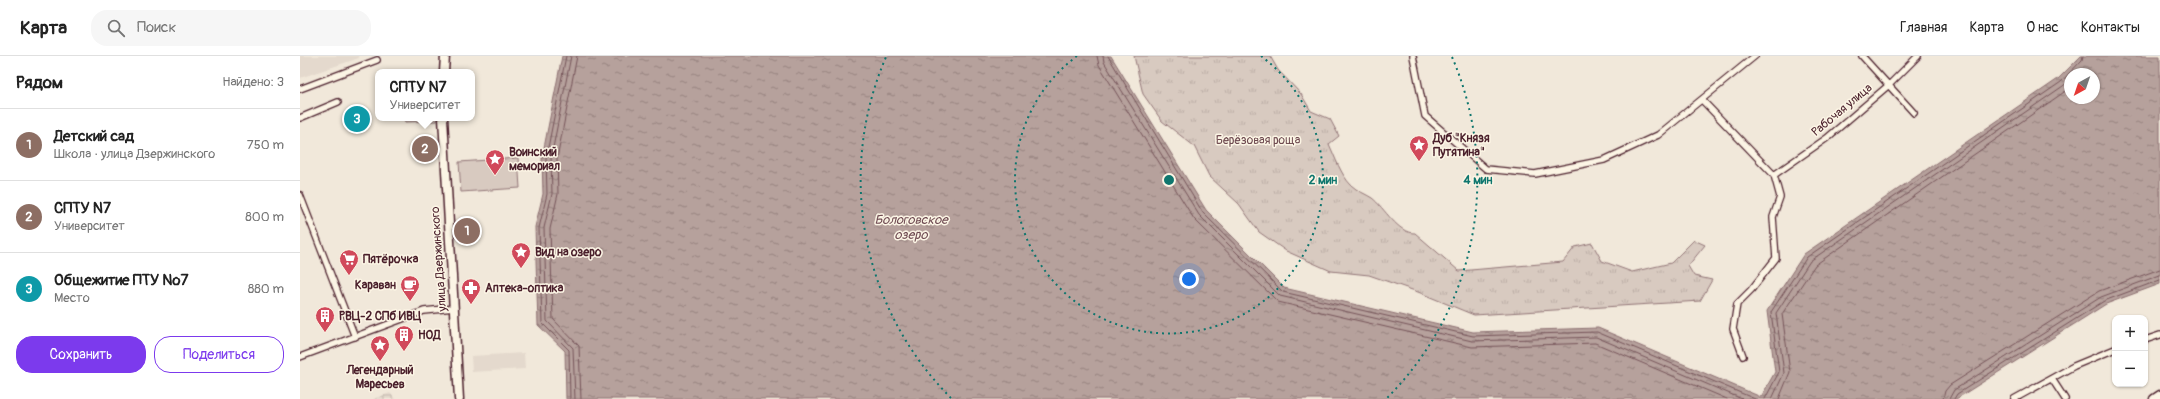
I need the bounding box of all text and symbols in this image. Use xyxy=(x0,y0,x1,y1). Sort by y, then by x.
search box xyxy=(91,10,371,46)
text: Карта xyxy=(20,16,67,40)
icon: search xyxy=(105,17,127,39)
text: Поиск xyxy=(137,18,176,37)
text: Главная xyxy=(1900,19,1947,36)
text: Карта xyxy=(1969,19,2004,36)
text: О нас xyxy=(2026,19,2059,36)
text: Контакты xyxy=(2081,19,2140,36)
north arrow xyxy=(2064,68,2100,104)
popup xyxy=(375,69,475,121)
text: Рядом xyxy=(16,72,63,93)
text: Найдено: 3 xyxy=(222,74,284,90)
text: СПТУ N7 xyxy=(390,78,447,97)
street label: Рабочая улица xyxy=(1809,80,1876,140)
text: Университет xyxy=(390,97,460,113)
pin: 3 xyxy=(344,104,370,134)
text: Детский сад xyxy=(54,127,134,146)
place label: Дуб "Князя Путятина" xyxy=(1432,131,1490,160)
park label: Берёзовая роща xyxy=(1216,133,1301,148)
pin: 2 xyxy=(412,134,438,164)
place icon: Дуб "Князя Путятина" xyxy=(1408,134,1430,162)
text: 1 xyxy=(26,137,32,153)
text: 750 m xyxy=(247,137,284,153)
place label: Воинский мемориал xyxy=(509,145,560,174)
text: Школа · улица Дзержинского xyxy=(54,146,215,162)
place icon: Воинский мемориал xyxy=(484,148,506,176)
centre of rings xyxy=(1162,173,1176,187)
text: 2 мин xyxy=(1309,173,1337,188)
text: 4 мин xyxy=(1463,173,1492,188)
text: СПТУ N7 xyxy=(54,199,111,218)
street label: улица Дзержинского xyxy=(428,205,450,313)
text: 2 xyxy=(25,209,33,225)
text: 800 m xyxy=(245,209,284,225)
water label: Бологовское озеро xyxy=(874,212,949,243)
pin: 1 xyxy=(454,216,480,246)
text: Университет xyxy=(54,218,125,234)
place icon: Вид на озеро xyxy=(510,241,532,269)
place label: Вид на озеро xyxy=(535,245,602,260)
supermarket icon: Пятёрочка xyxy=(338,248,360,276)
place label: Пятёрочка xyxy=(363,252,419,267)
your location xyxy=(1179,269,1199,289)
text: Общежитие ПТУ №7 xyxy=(54,271,188,290)
cafe icon: Караван xyxy=(399,274,421,302)
pharmacy icon: Аптека-оптика xyxy=(460,277,482,305)
place label: Караван xyxy=(355,278,396,293)
text: 3 xyxy=(25,281,33,297)
text: 880 m xyxy=(248,281,284,297)
place label: Аптека-оптика xyxy=(485,281,564,296)
text: Место xyxy=(54,290,90,306)
building icon: РВЦ-2 СПб ИВЦ xyxy=(314,305,336,333)
place label: РВЦ-2 СПб ИВЦ xyxy=(339,309,422,324)
map controls xyxy=(2112,315,2148,387)
button: + xyxy=(2112,315,2148,351)
building icon: НОД xyxy=(393,324,415,352)
place label: НОД xyxy=(418,328,441,343)
place icon: Легендарный Маресьев xyxy=(369,334,391,362)
button: Сохранить xyxy=(16,336,146,373)
button: Поделиться xyxy=(154,336,284,373)
button: − xyxy=(2112,351,2148,387)
place label: Легендарный Маресьев xyxy=(345,363,414,392)

